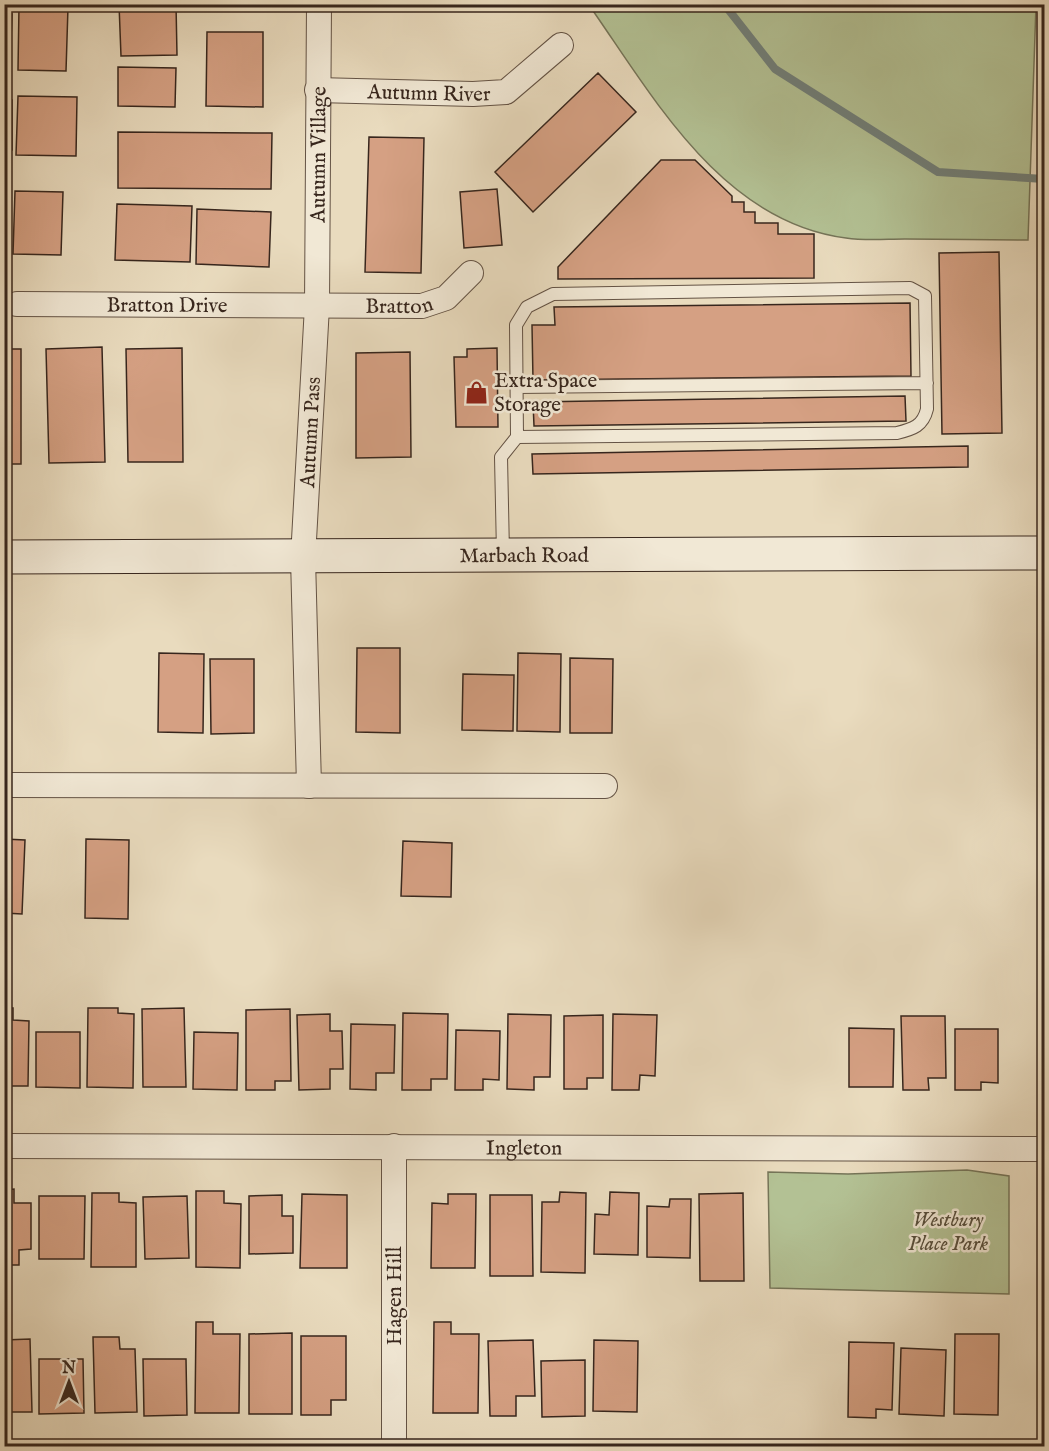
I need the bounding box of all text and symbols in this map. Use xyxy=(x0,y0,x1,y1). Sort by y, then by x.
street label: Autumn River xyxy=(366,79,492,109)
street label: Autumn Village xyxy=(306,86,333,224)
street label: Bratton xyxy=(365,291,437,321)
street label: Bratton Drive xyxy=(106,292,228,320)
place label: Extra Space Storage xyxy=(494,368,598,419)
street label: Autumn Pass xyxy=(295,376,328,490)
shop icon: Extra Space Storage xyxy=(463,379,489,405)
street label: Marbach Road xyxy=(459,543,589,570)
street label: Ingleton xyxy=(486,1135,562,1163)
park label: Westbury Place Park xyxy=(908,1207,989,1258)
street label: Hagen Hill xyxy=(382,1246,409,1346)
north arrow xyxy=(39,1352,99,1412)
text: N xyxy=(61,1359,76,1379)

